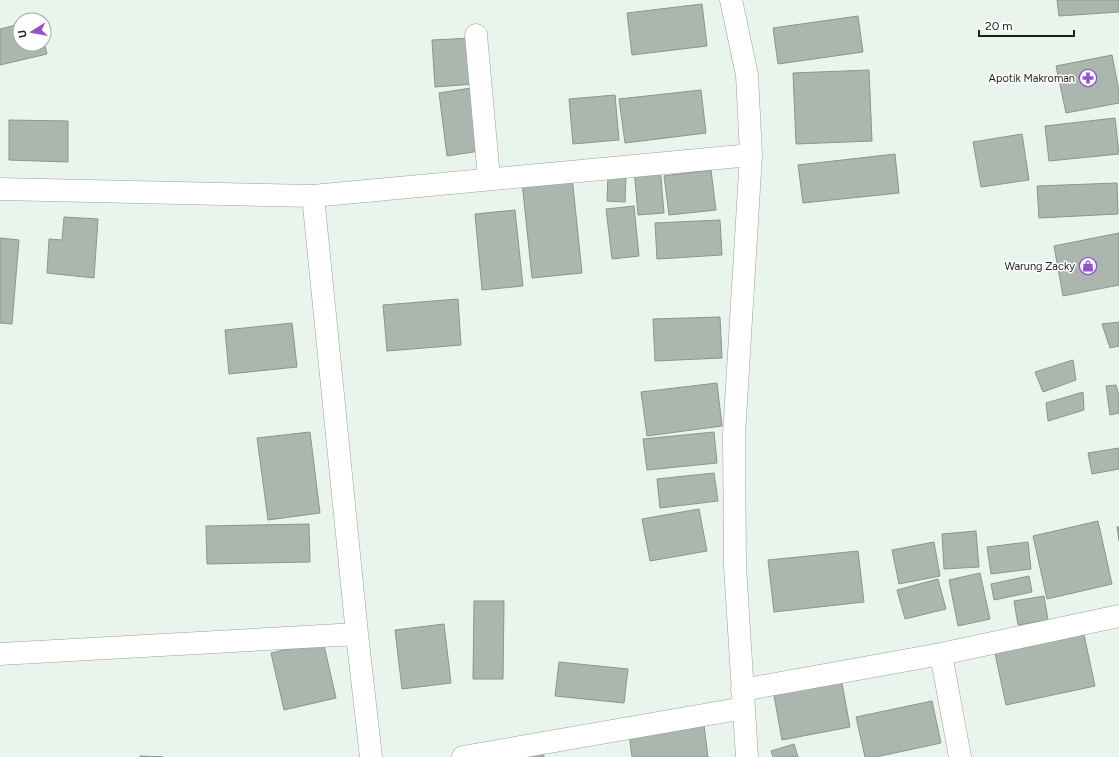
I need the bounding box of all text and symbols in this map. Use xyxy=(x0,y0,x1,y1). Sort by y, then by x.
north arrow xyxy=(12,12,52,52)
scale bar xyxy=(979,12,1074,38)
text: 20 m xyxy=(985,19,1013,33)
text: U xyxy=(16,29,30,39)
pharmacy icon: Apotik Makroman xyxy=(1078,68,1098,88)
place label: Apotik Makroman xyxy=(988,72,1075,85)
shop icon: Warung Zacky xyxy=(1078,256,1098,276)
place label: Warung Zacky xyxy=(1004,260,1075,273)

